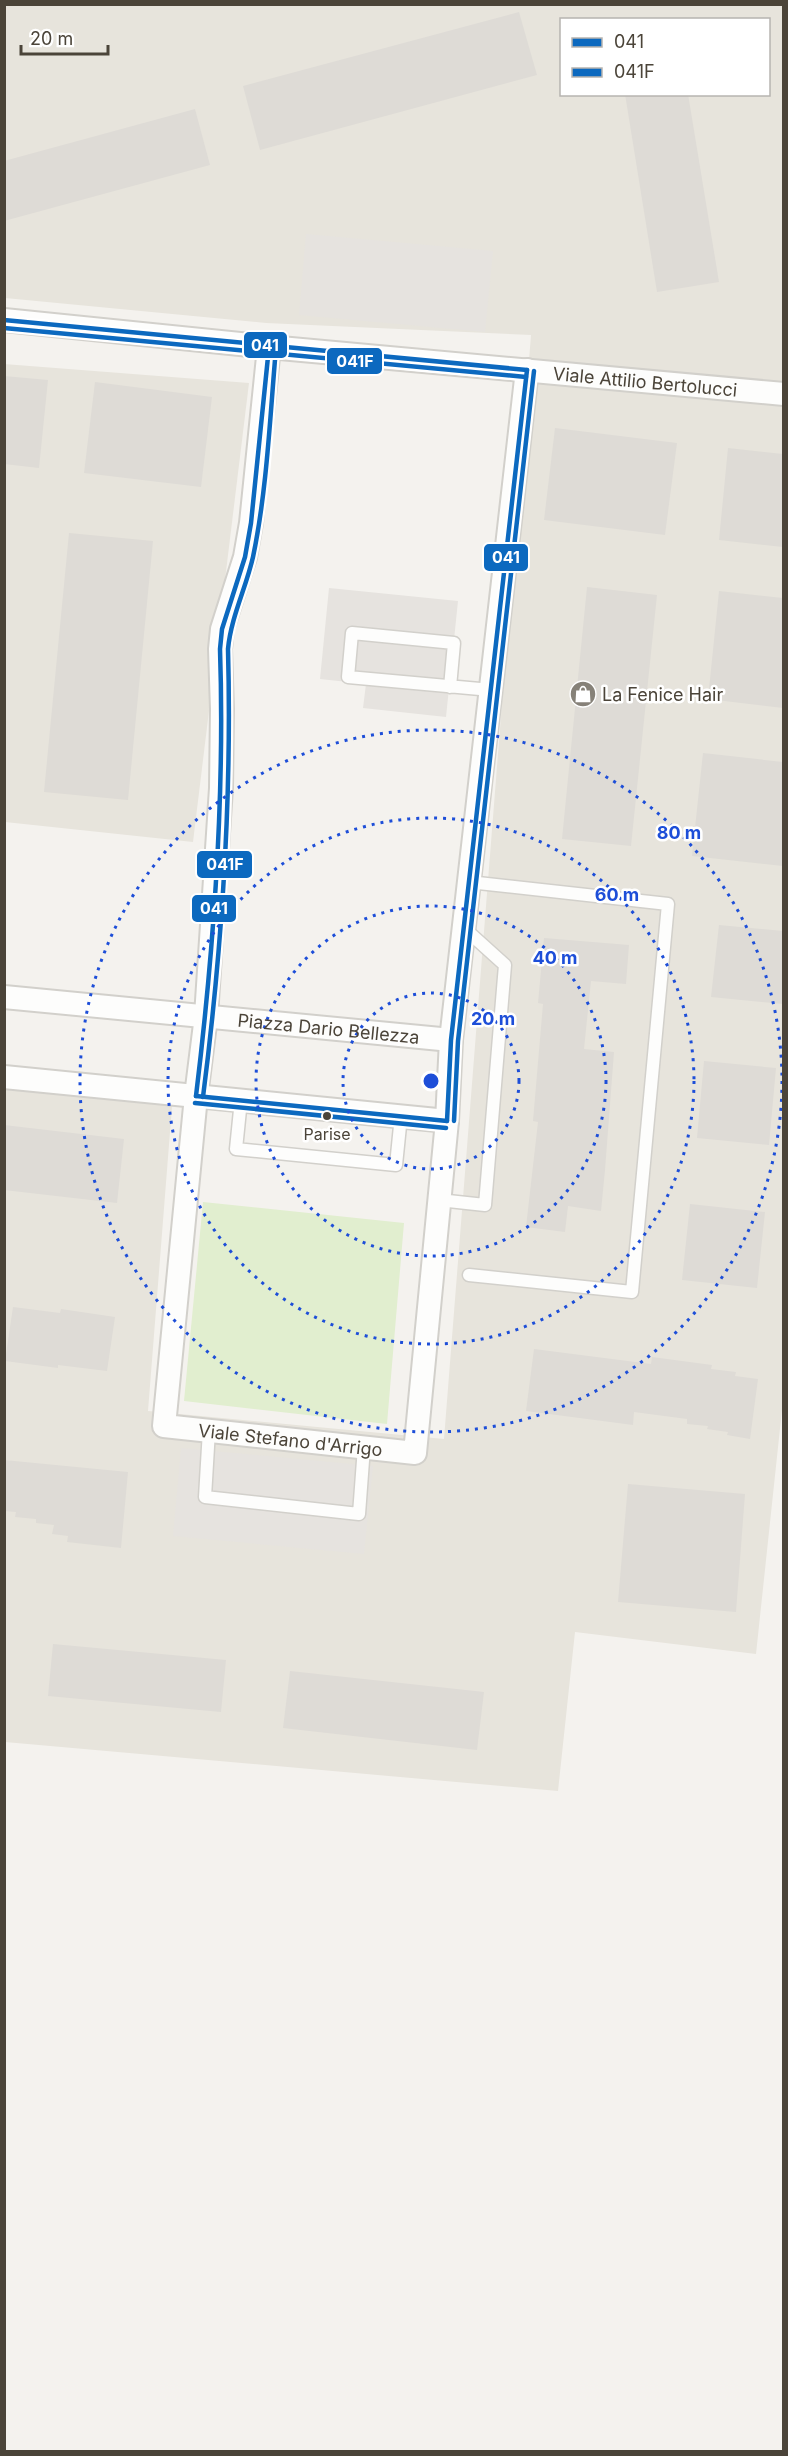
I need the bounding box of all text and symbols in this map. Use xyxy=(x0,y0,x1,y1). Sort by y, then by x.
scale bar xyxy=(21,18,108,56)
legend xyxy=(560,18,770,96)
text: 20 m xyxy=(30,28,73,49)
text: 041 xyxy=(614,31,644,52)
text: 041F xyxy=(614,61,655,82)
line badge: 041 xyxy=(243,331,288,359)
text: 041 xyxy=(251,335,279,355)
line badge: 041F xyxy=(326,347,383,375)
text: 041F xyxy=(336,351,374,371)
street label: Viale Attilio Bertolucci xyxy=(552,362,738,400)
line badge: 041 xyxy=(483,543,529,572)
text: 041 xyxy=(492,547,520,567)
shop icon: La Fenice Hair xyxy=(568,679,598,709)
place label: La Fenice Hair xyxy=(602,684,723,705)
text: 80 m xyxy=(657,822,701,843)
line badge: 041F xyxy=(196,850,253,879)
text: 041F xyxy=(206,854,244,874)
text: 60 m xyxy=(595,884,639,905)
line badge: 041 xyxy=(191,894,237,923)
text: 041 xyxy=(200,898,228,918)
text: 40 m xyxy=(533,947,578,968)
text: 20 m xyxy=(471,1008,515,1029)
street label: Piazza Dario Bellezza xyxy=(237,1009,420,1047)
centre of rings xyxy=(421,1071,441,1091)
marker: Parise xyxy=(321,1110,333,1122)
place label: Parise xyxy=(303,1124,351,1144)
street label: Viale Stefano d'Arrigo xyxy=(197,1419,384,1460)

